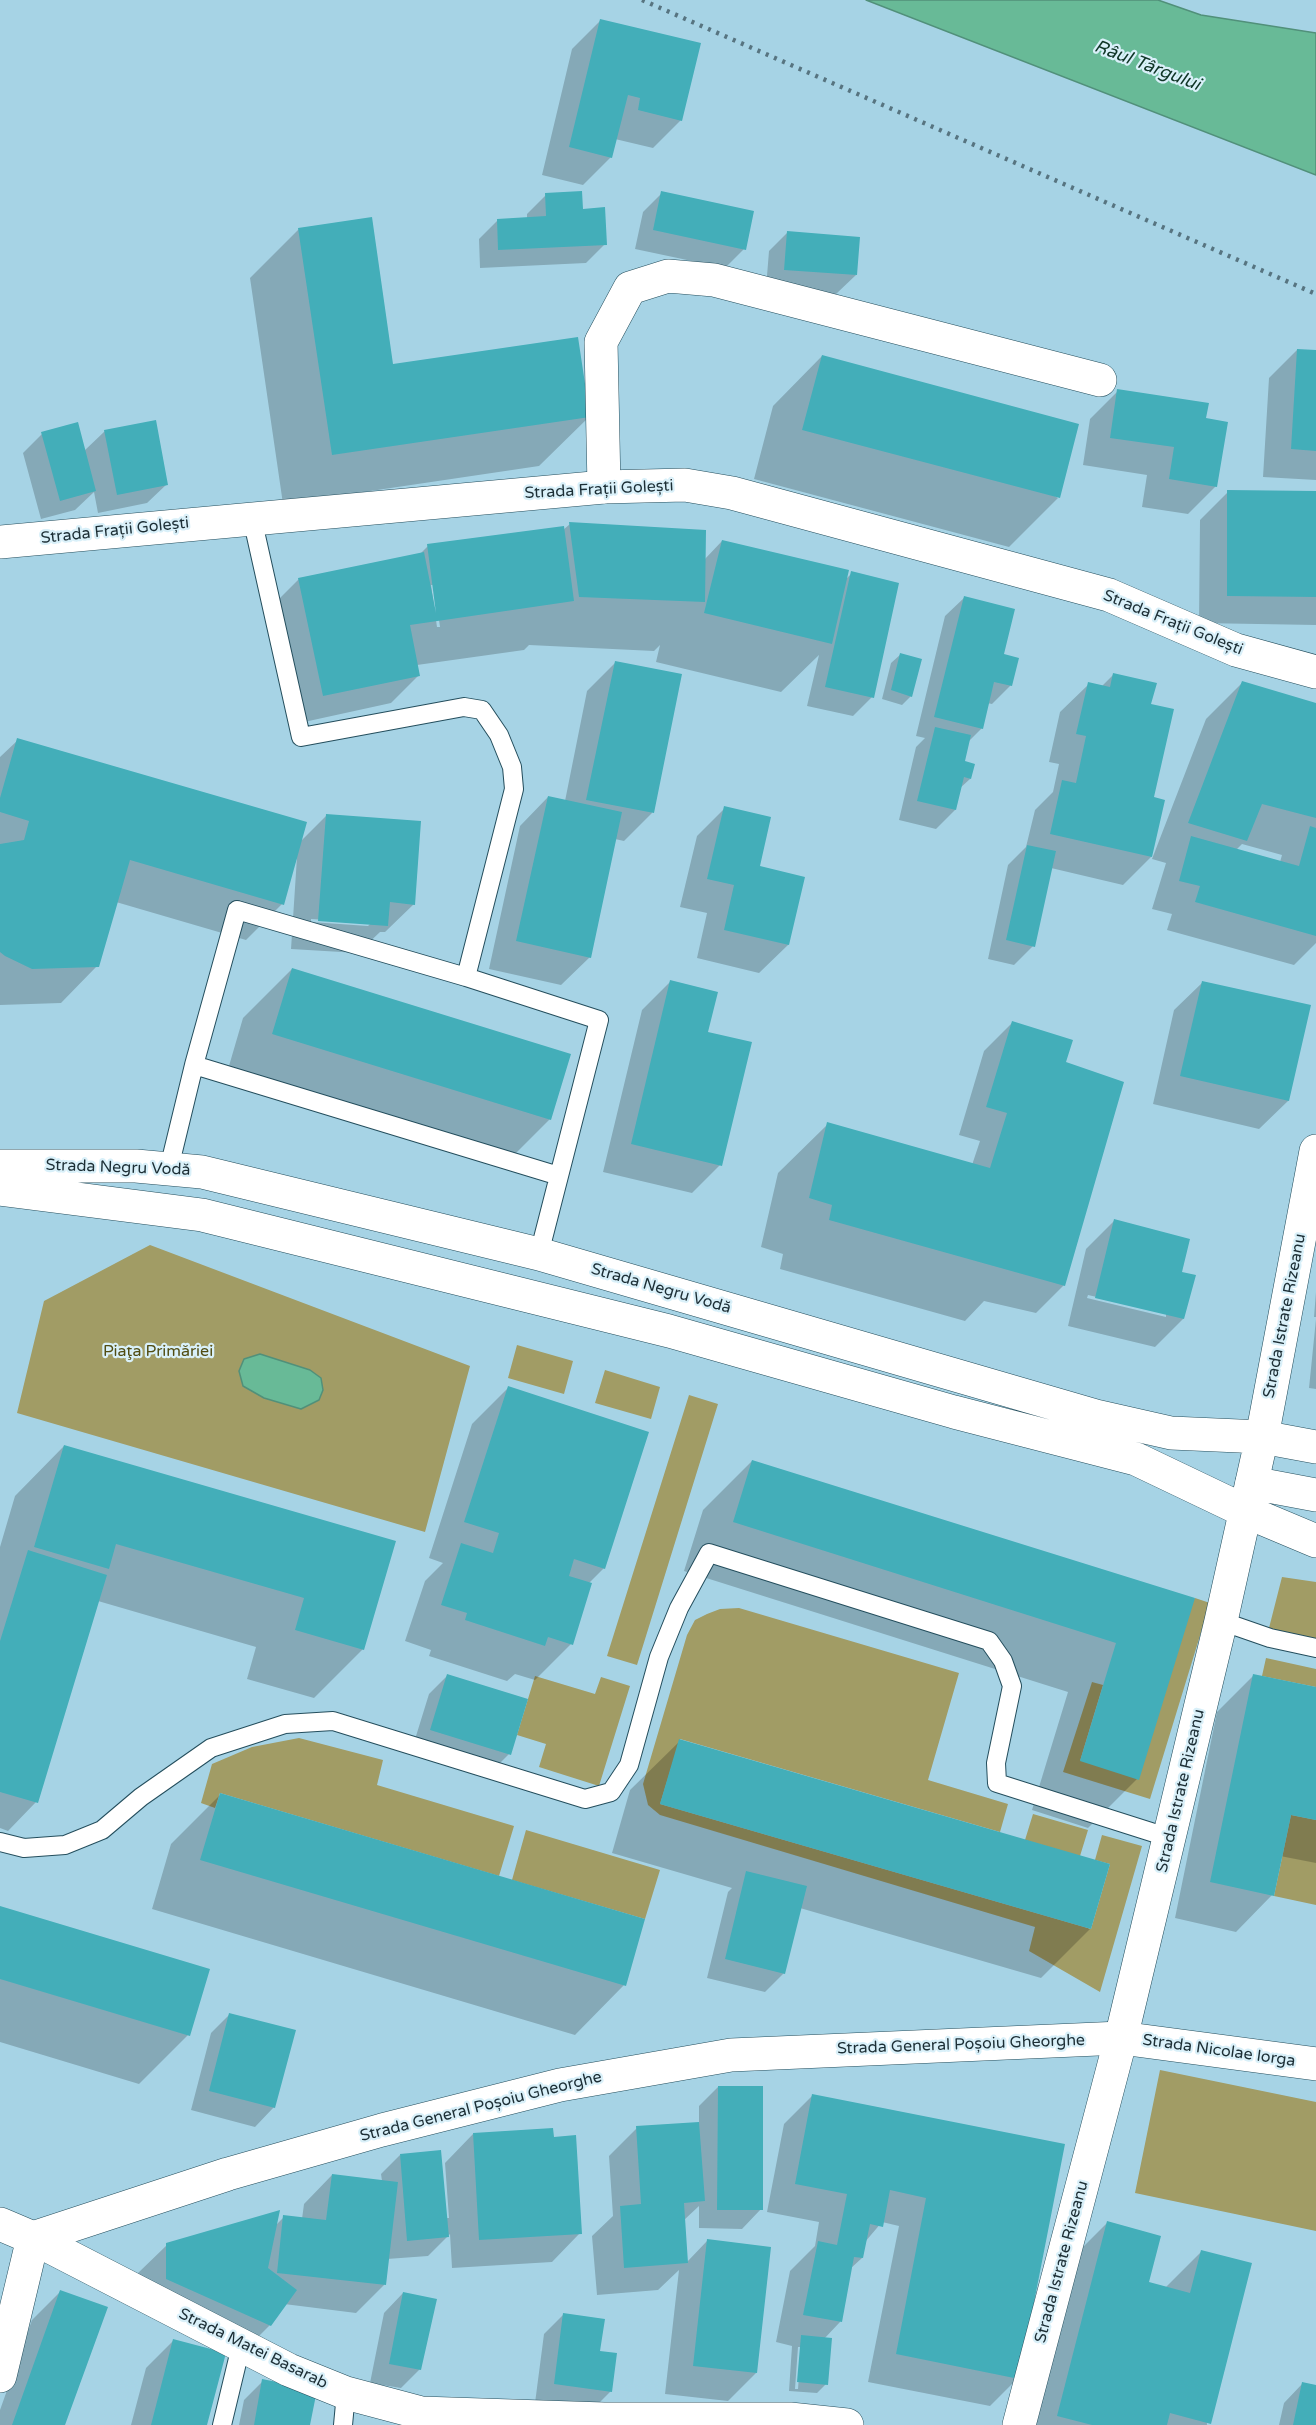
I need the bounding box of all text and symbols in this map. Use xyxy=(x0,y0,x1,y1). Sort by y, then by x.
water label: Râul Târgului xyxy=(1091,36,1203,96)
street label: Strada Frații Golești xyxy=(524,477,674,503)
street label: Strada Frații Golești xyxy=(40,514,190,548)
street label: Strada Frații Golești xyxy=(1100,586,1246,660)
street label: Strada Negru Vodă xyxy=(45,1156,191,1180)
street label: Strada Istrate Rizeanu xyxy=(1260,1232,1310,1400)
street label: Strada Negru Vodă xyxy=(589,1260,733,1318)
park label: Piaţa Primăriei xyxy=(103,1342,213,1362)
street label: Strada Istrate Rizeanu xyxy=(1153,1707,1209,1875)
street label: Strada General Poșoiu Gheorghe xyxy=(837,2031,1085,2059)
street label: Strada Nicolae Iorga xyxy=(1141,2031,1297,2071)
street label: Strada General Poșoiu Gheorghe xyxy=(358,2068,604,2146)
street label: Strada Istrate Rizeanu xyxy=(1031,2179,1093,2345)
street label: Strada Matei Basarab xyxy=(175,2305,331,2393)

